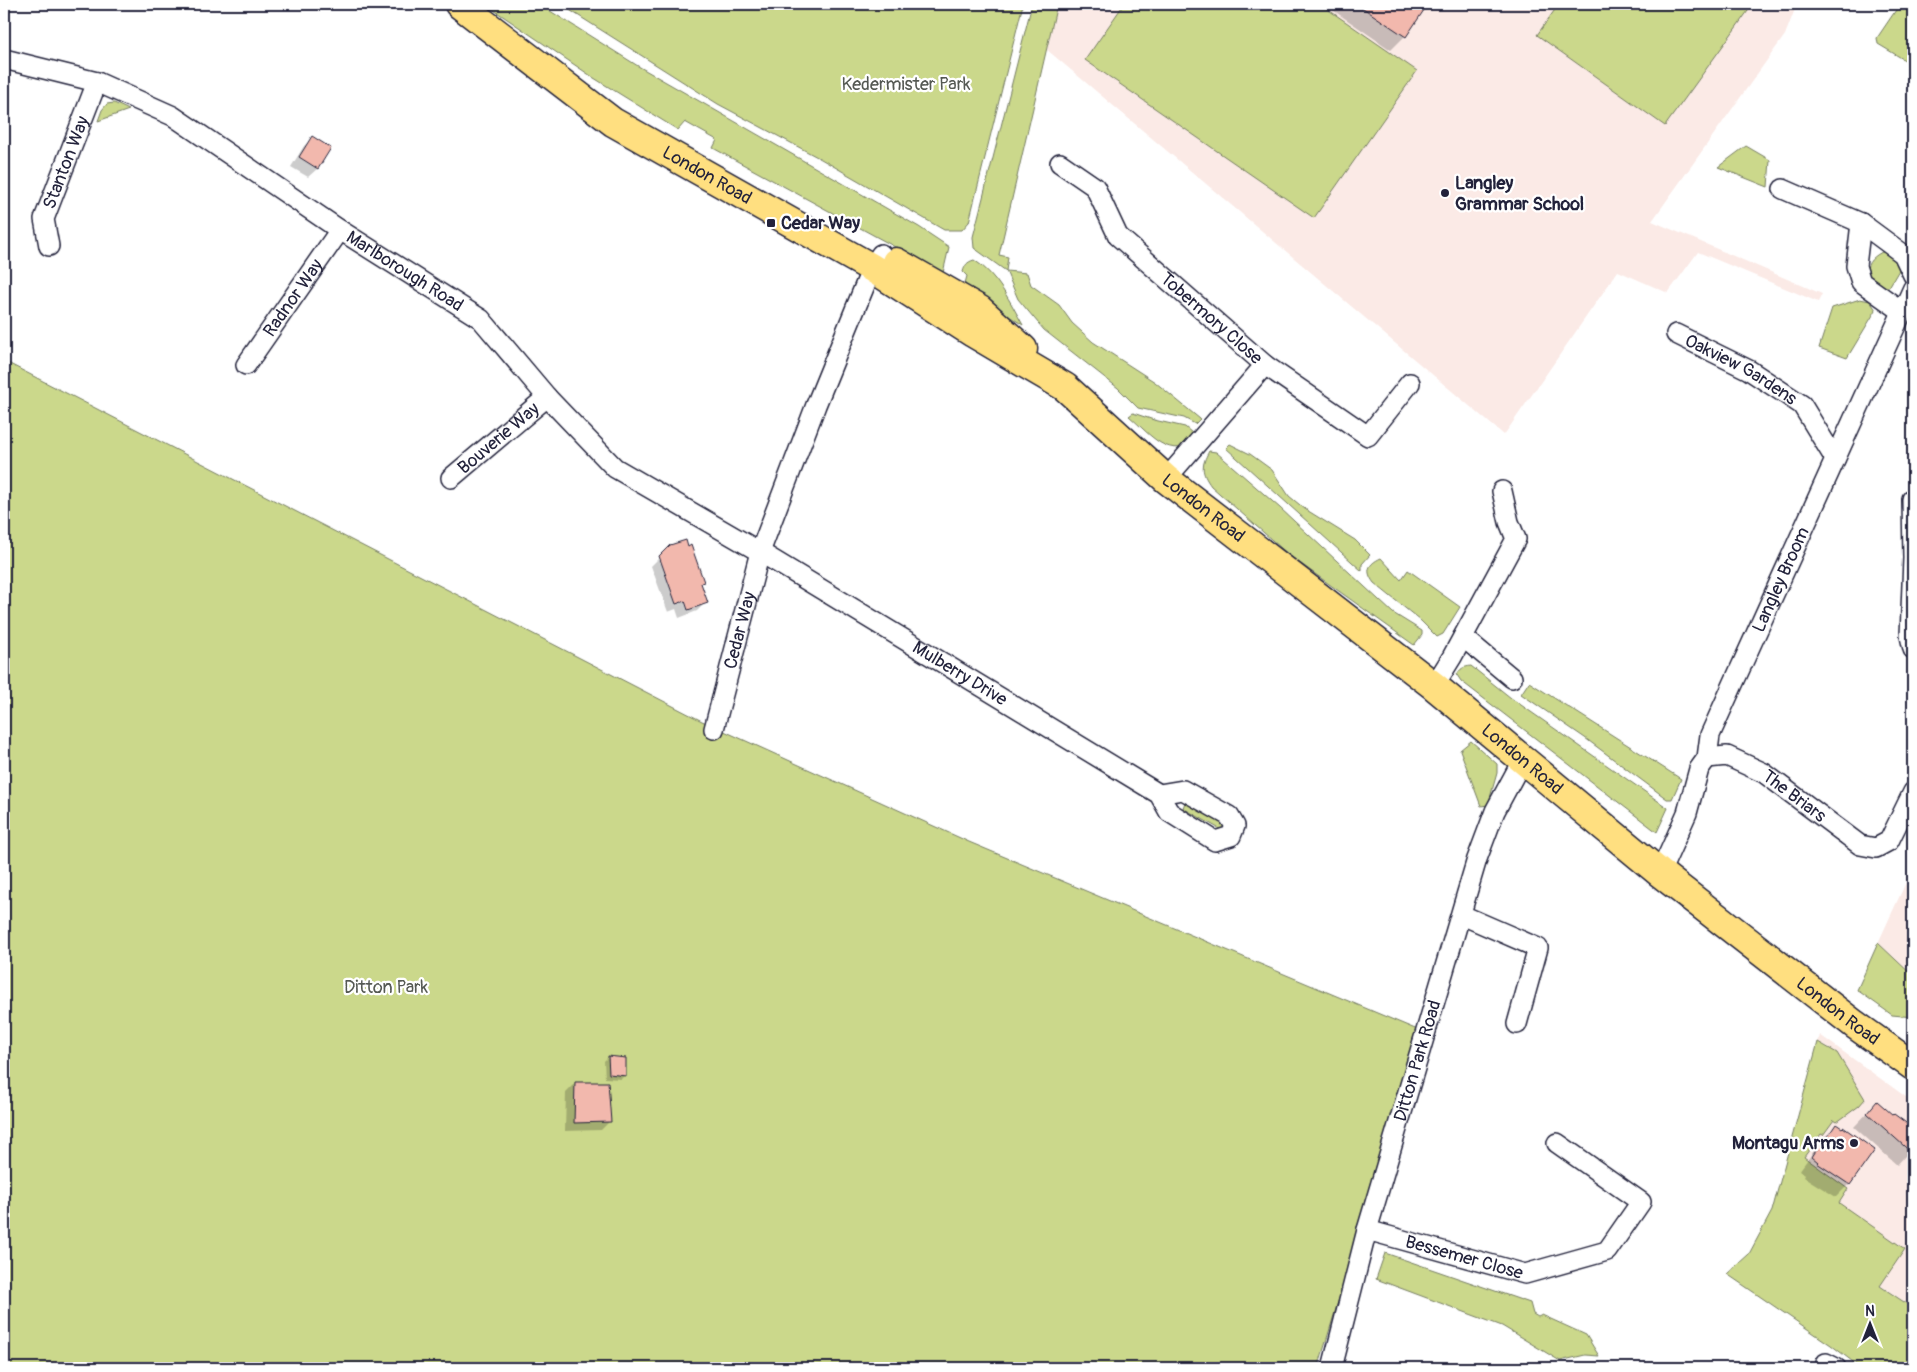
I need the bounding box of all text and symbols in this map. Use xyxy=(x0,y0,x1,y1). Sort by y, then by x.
park label: Kedermister Park xyxy=(841,73,971,96)
street label: Stanton Way xyxy=(37,112,94,212)
street label: London Road xyxy=(658,141,756,209)
place label: Langley Grammar School xyxy=(1455,172,1584,216)
marker: Langley Grammar School xyxy=(1439,187,1451,199)
place label: Cedar Way xyxy=(781,212,860,235)
marker: Cedar Way xyxy=(765,217,777,229)
street label: Marlborough Road xyxy=(342,225,468,317)
street label: Radnor Way xyxy=(258,254,328,341)
street label: Tobermory Close xyxy=(1156,267,1268,369)
street label: Oakview Gardens xyxy=(1681,329,1801,410)
street label: Bouverie Way xyxy=(453,397,544,479)
street label: London Road xyxy=(1157,468,1250,547)
street label: Langley Broom xyxy=(1747,523,1814,636)
street label: Cedar Way xyxy=(719,589,761,671)
street label: Mulberry Drive xyxy=(908,636,1012,711)
street label: London Road xyxy=(1477,719,1568,800)
street label: The Briars xyxy=(1758,765,1831,827)
street label: London Road xyxy=(1792,972,1884,1050)
park label: Ditton Park xyxy=(344,976,429,999)
street label: Ditton Park Road xyxy=(1388,997,1446,1124)
place label: Montagu Arms xyxy=(1732,1132,1845,1155)
marker: Montagu Arms xyxy=(1848,1137,1860,1149)
street label: Bessemer Close xyxy=(1403,1230,1526,1284)
north arrow xyxy=(1844,1300,1894,1350)
text: N xyxy=(1865,1303,1875,1320)

